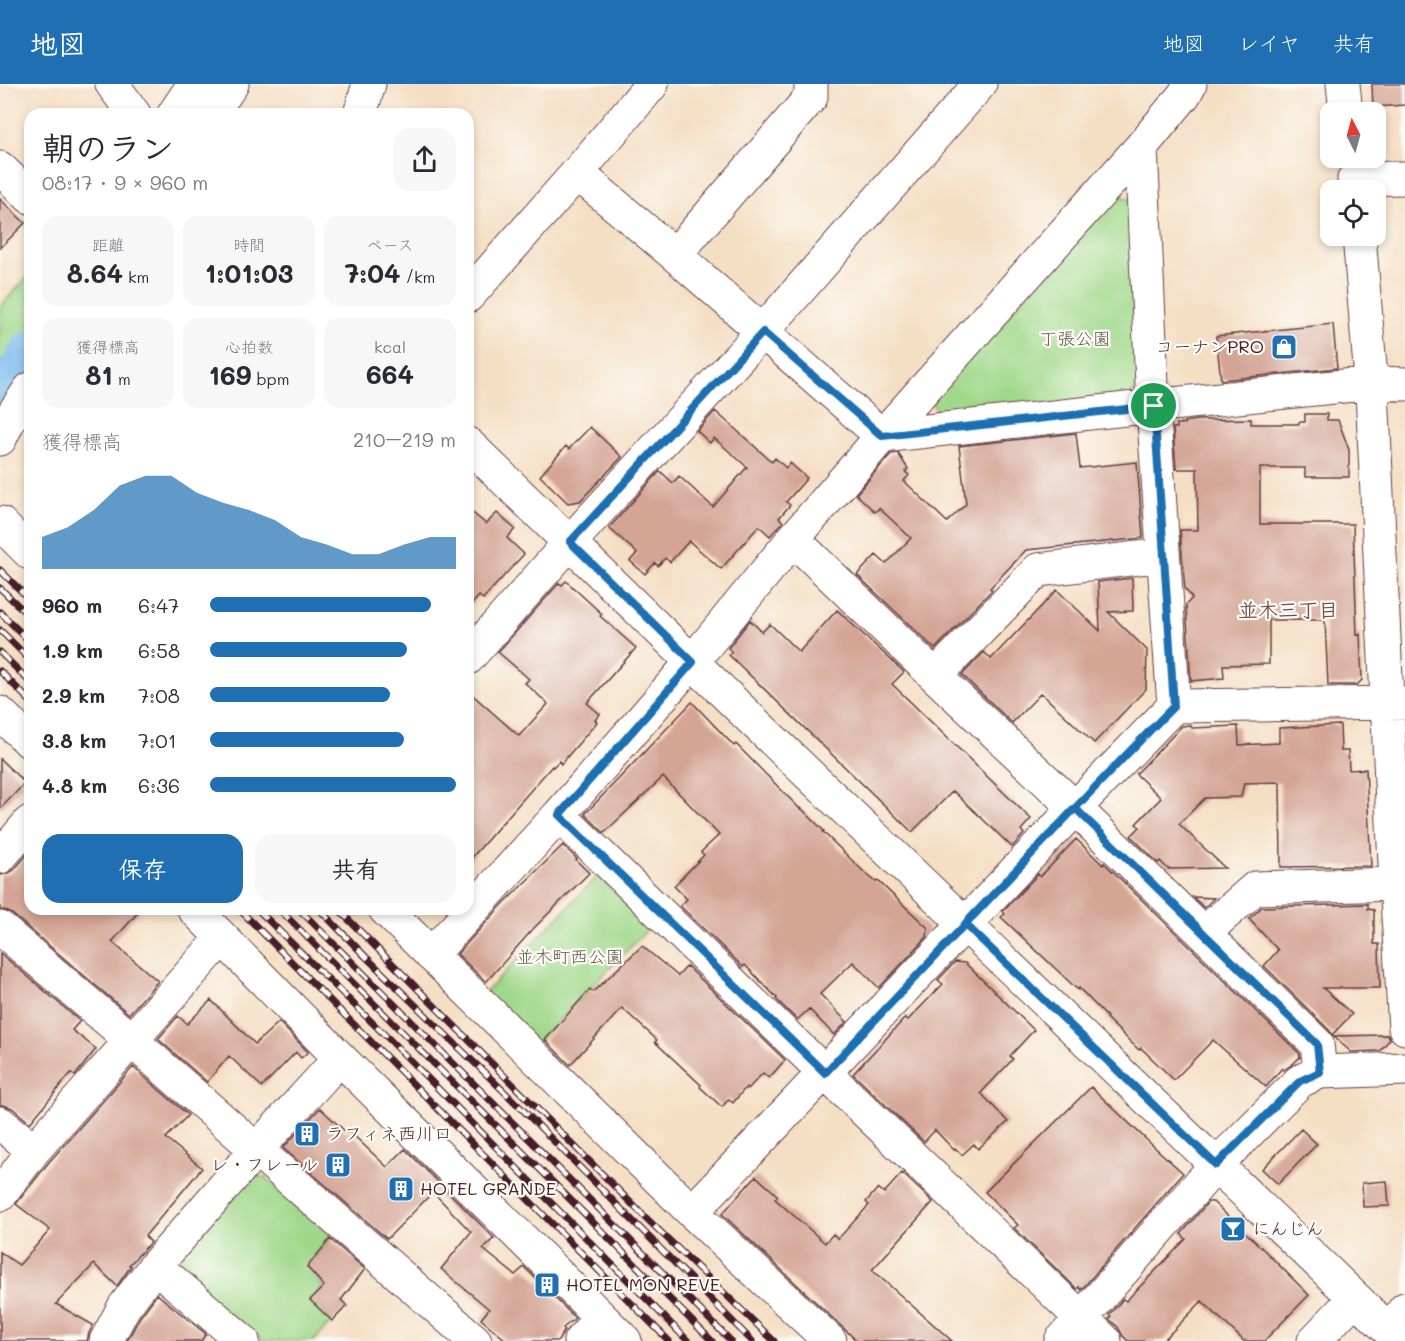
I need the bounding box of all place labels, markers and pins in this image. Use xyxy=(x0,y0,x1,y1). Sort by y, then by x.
shop icon: コーナンPRO xyxy=(1269,332,1299,362)
place label: コーナンPRO xyxy=(1155,334,1264,358)
pin xyxy=(1128,380,1179,431)
building icon: ラフィネ西川口 xyxy=(292,1119,322,1149)
place label: ラフィネ西川口 xyxy=(326,1121,452,1145)
building icon: レ・フレール xyxy=(323,1150,353,1180)
place label: レ・フレール xyxy=(210,1152,318,1176)
building icon: HOTEL GRANDE xyxy=(386,1174,416,1204)
place label: HOTEL GRANDE xyxy=(420,1176,556,1200)
bar icon: にんじん xyxy=(1218,1214,1248,1244)
place label: にんじん xyxy=(1252,1216,1324,1240)
building icon: HOTEL MON REVE xyxy=(532,1270,562,1300)
place label: HOTEL MON REVE xyxy=(566,1272,720,1296)

